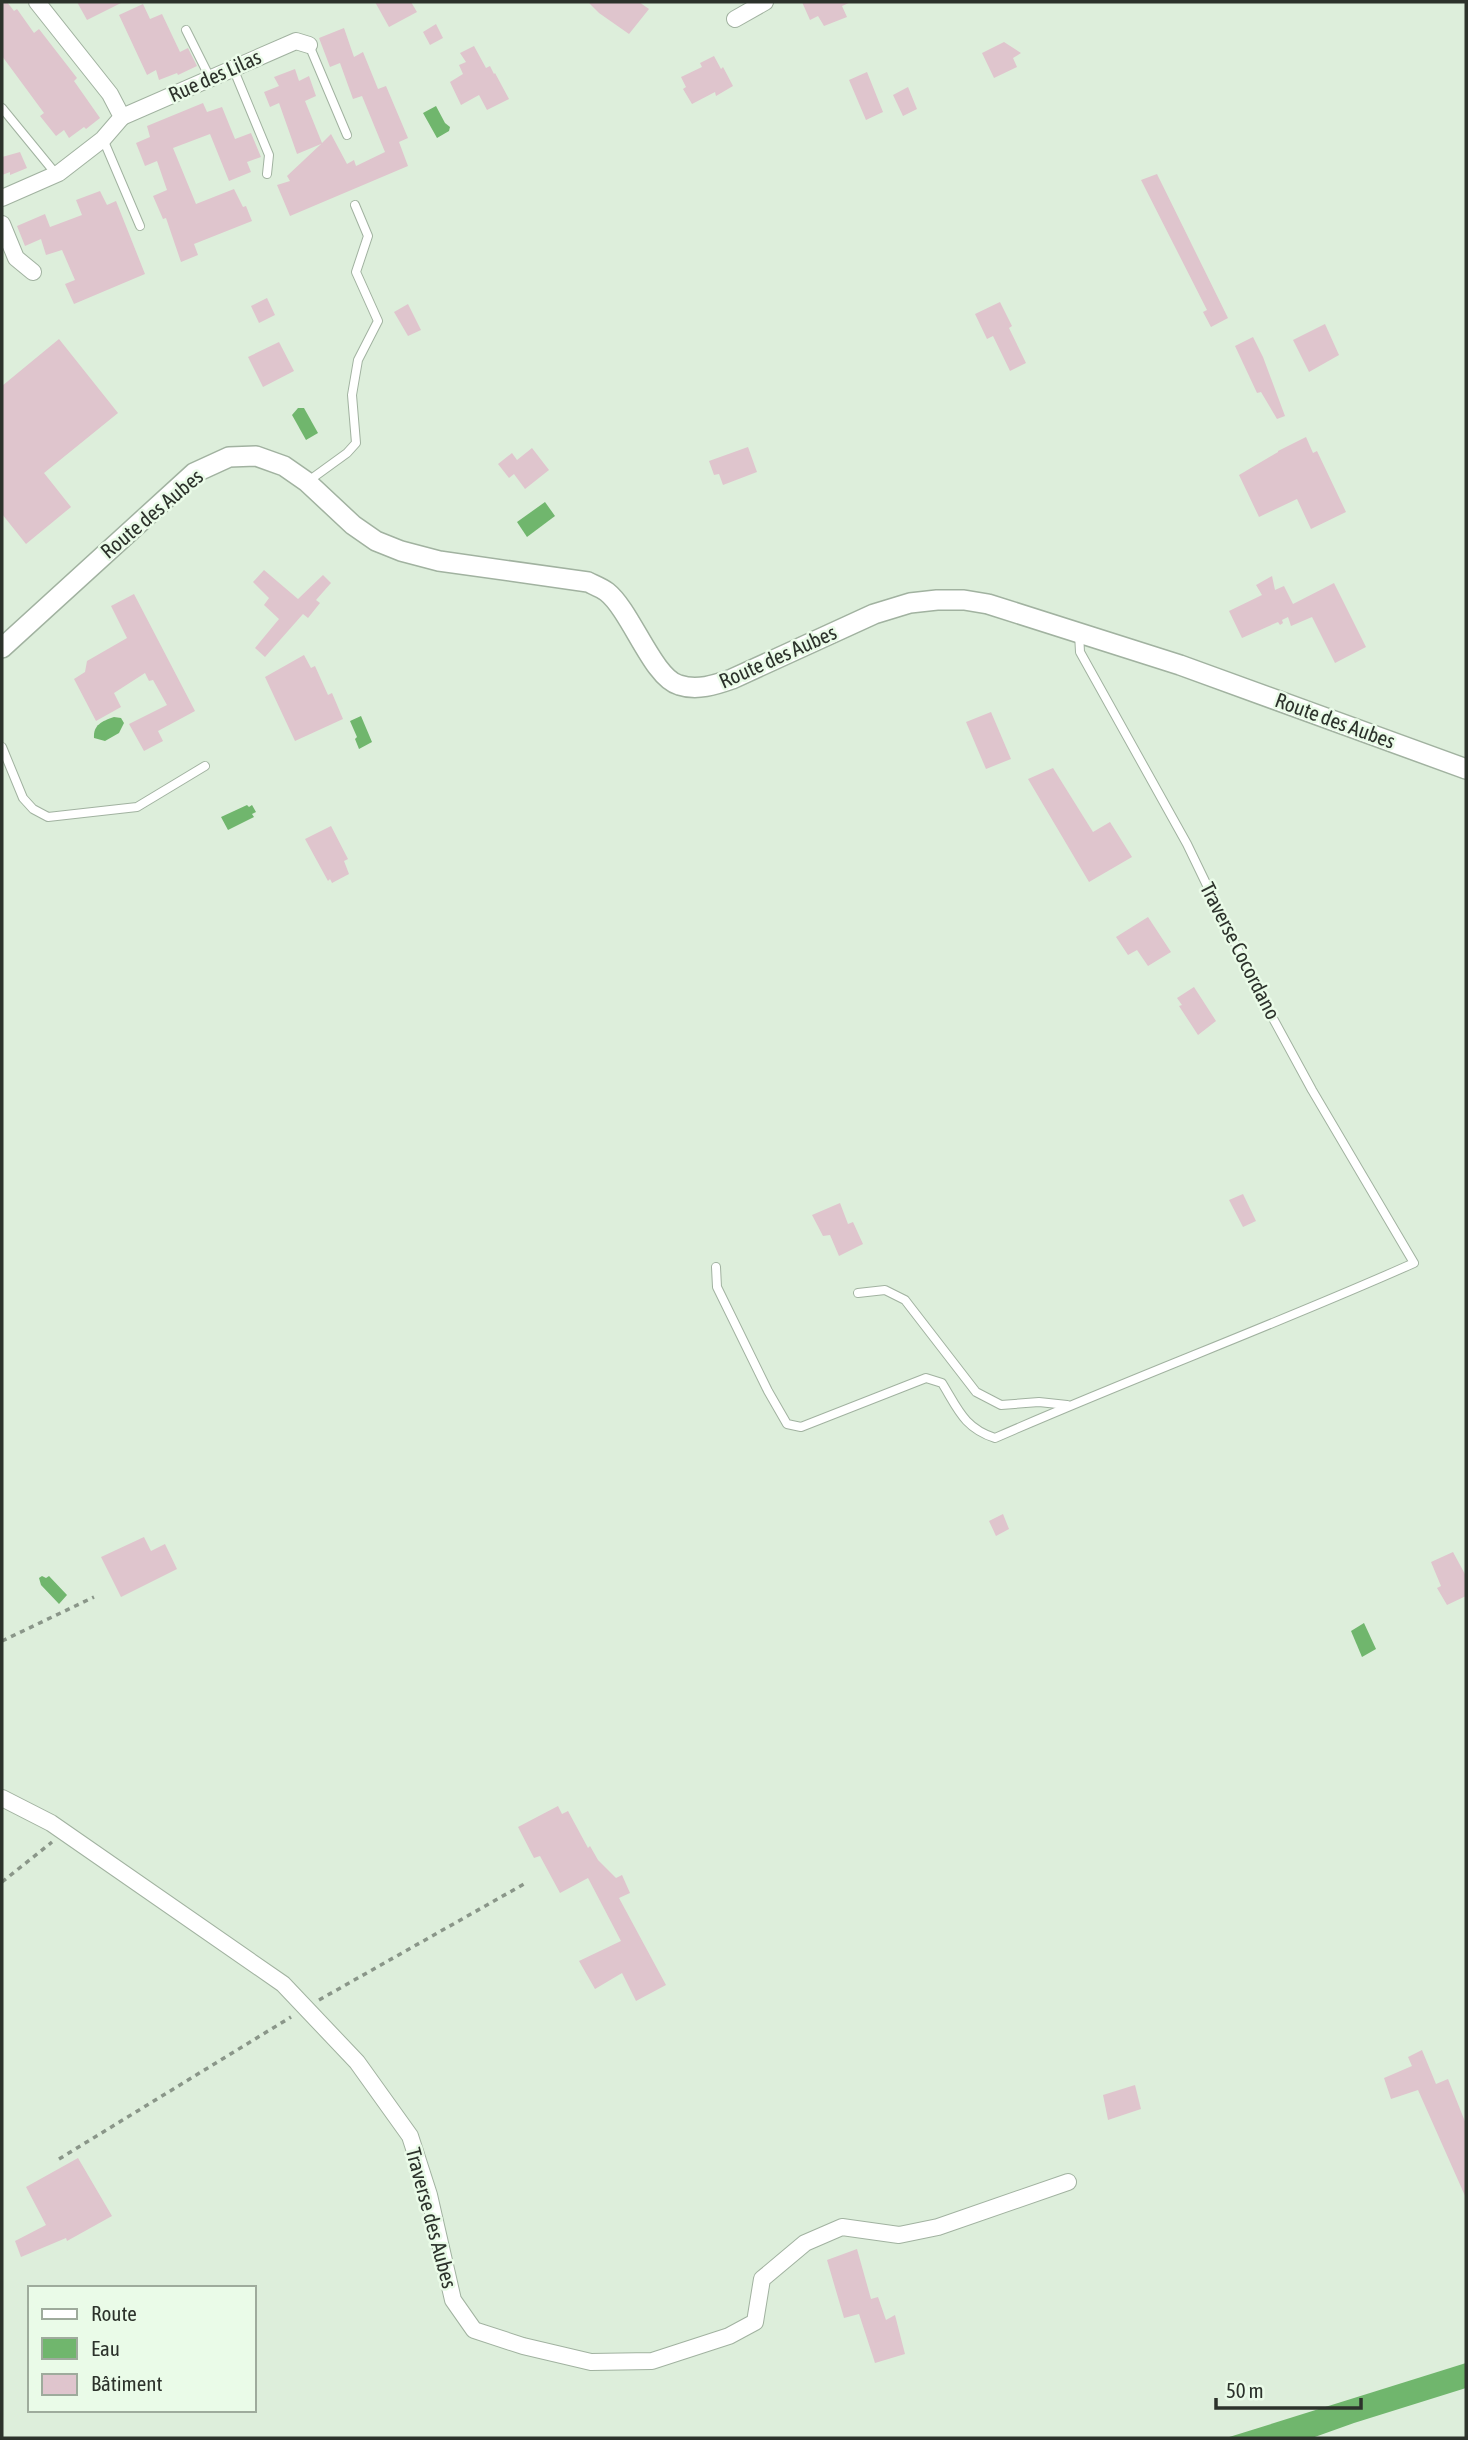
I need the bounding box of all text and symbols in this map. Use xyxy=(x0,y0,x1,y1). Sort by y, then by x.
street label: Rue des Lilas xyxy=(165,44,264,106)
street label: Route des Aubes xyxy=(95,464,207,563)
street label: Route des Aubes xyxy=(715,620,840,693)
street label: Route des Aubes xyxy=(1272,687,1399,753)
street label: Traverse Cocordano xyxy=(1196,878,1286,1023)
street label: Traverse des Aubes xyxy=(402,2145,462,2291)
legend xyxy=(28,2286,256,2412)
text: Route xyxy=(91,2301,137,2325)
text: Eau xyxy=(91,2336,120,2360)
scale bar xyxy=(1216,2366,1361,2410)
text: Bâtiment xyxy=(91,2371,162,2395)
text: 50 m xyxy=(1226,2378,1264,2402)

